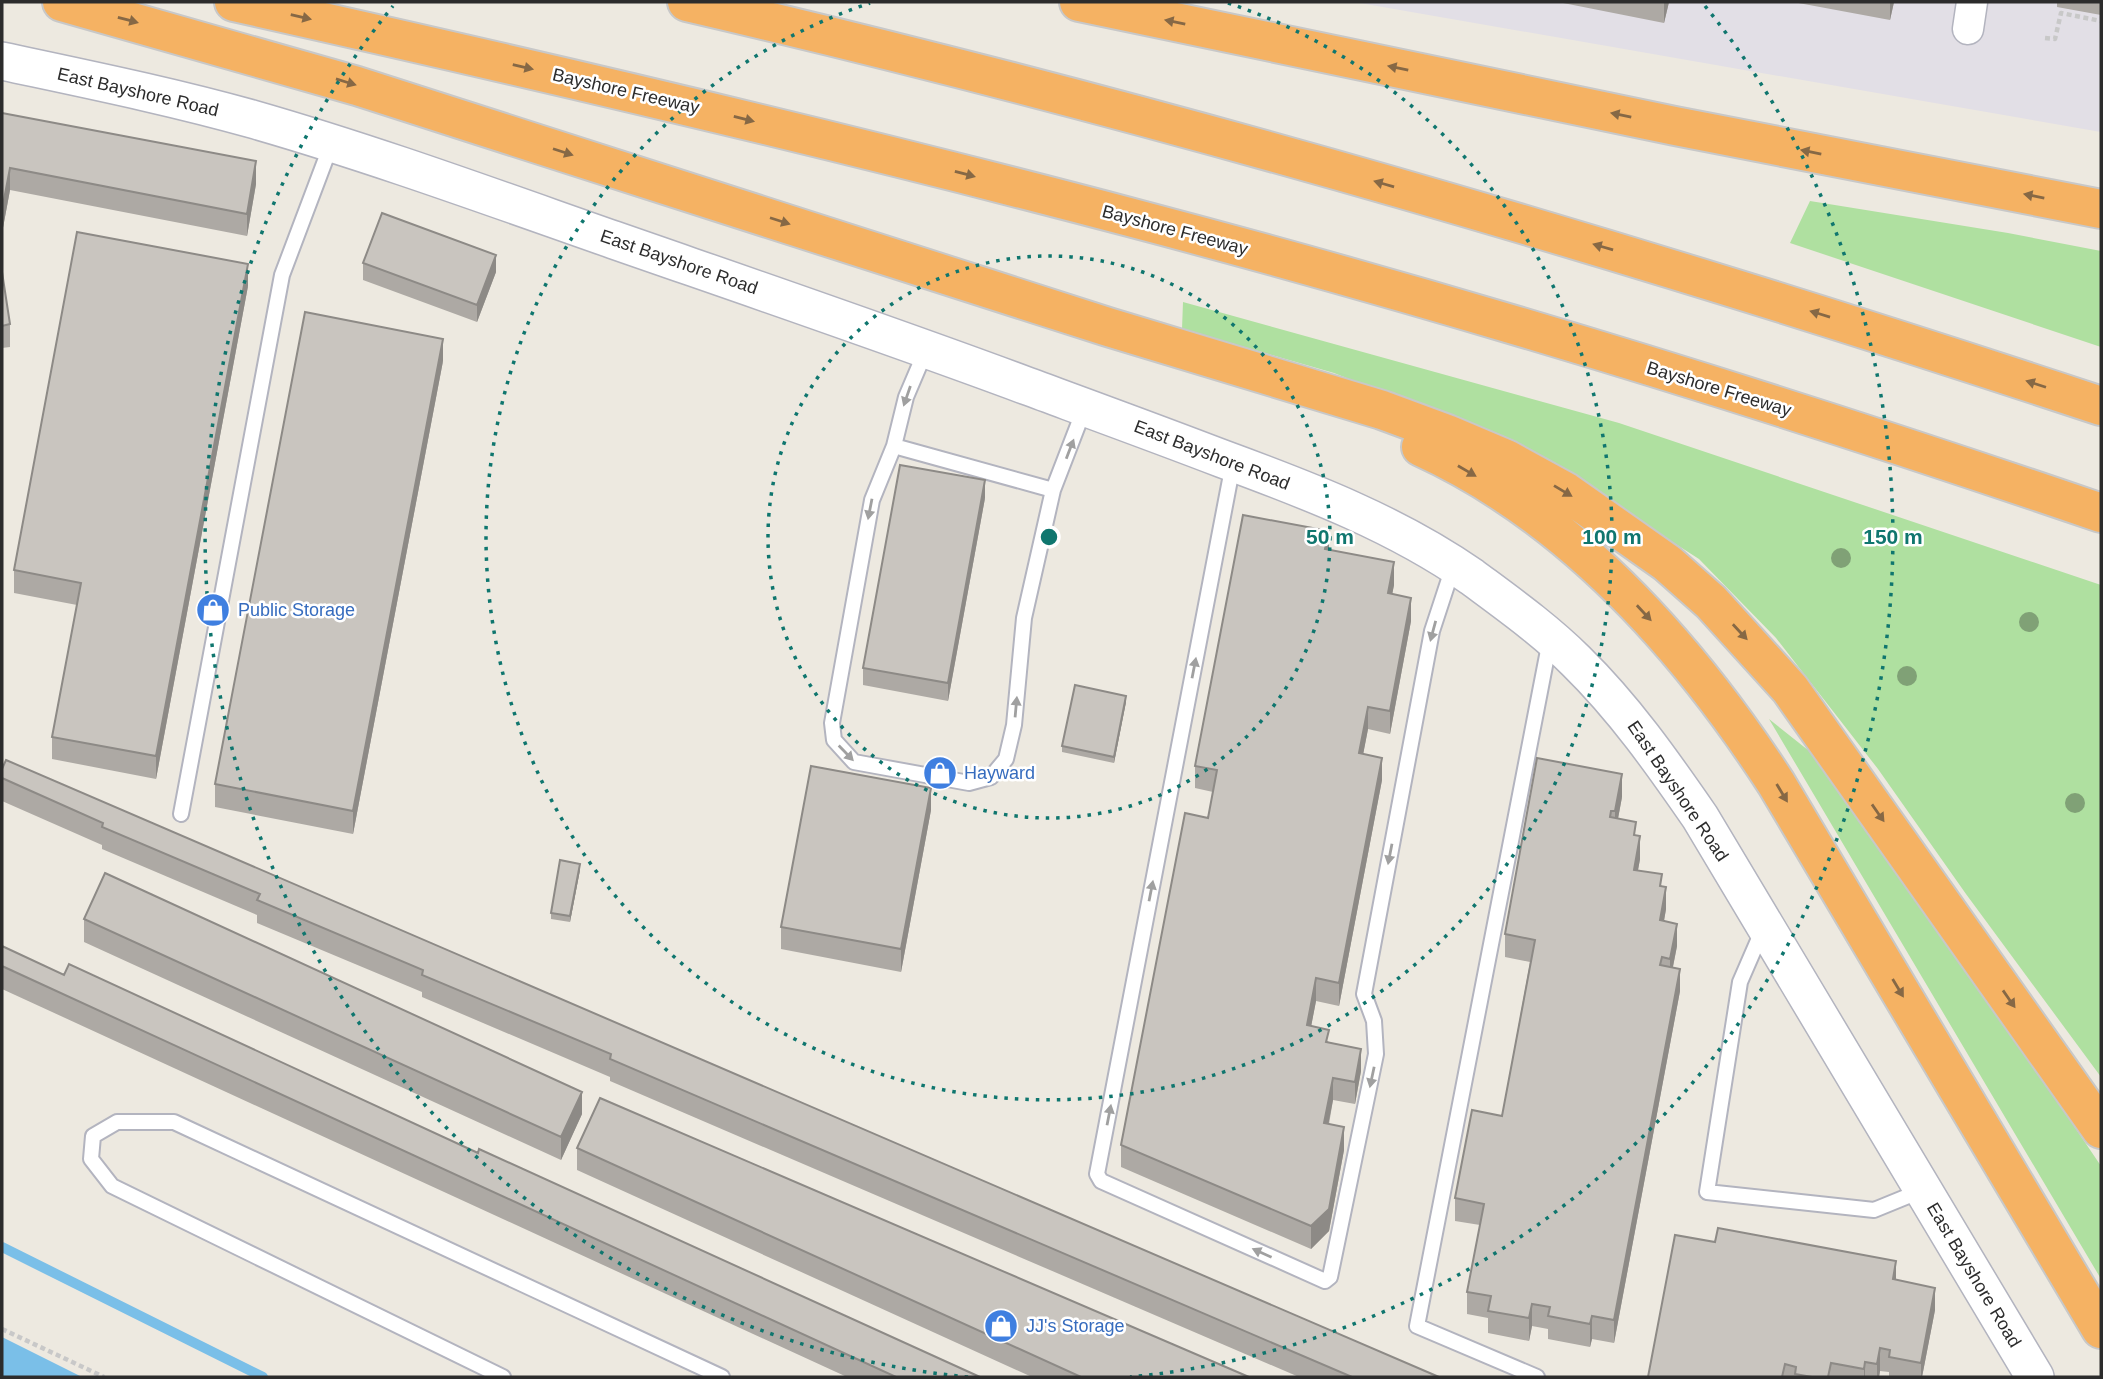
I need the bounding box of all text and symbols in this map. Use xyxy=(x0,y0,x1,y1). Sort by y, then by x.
one-way arrow xyxy=(290,11,312,22)
one-way arrow xyxy=(117,15,139,26)
one-way arrow xyxy=(1164,16,1186,27)
one-way arrow xyxy=(512,61,534,72)
one-way arrow xyxy=(1387,63,1409,74)
street label: East Bayshore Road xyxy=(55,64,221,120)
street label: Bayshore Freeway xyxy=(551,64,701,118)
one-way arrow xyxy=(336,78,357,88)
one-way arrow xyxy=(1610,109,1632,120)
one-way arrow xyxy=(733,114,755,125)
one-way arrow xyxy=(553,147,574,158)
one-way arrow xyxy=(1800,147,1822,158)
one-way arrow xyxy=(954,169,976,180)
one-way arrow xyxy=(1373,178,1395,189)
one-way arrow xyxy=(2023,190,2045,201)
street label: Bayshore Freeway xyxy=(1100,201,1250,259)
one-way arrow xyxy=(769,217,790,227)
street label: East Bayshore Road xyxy=(598,226,760,298)
one-way arrow xyxy=(1592,242,1613,252)
one-way arrow xyxy=(1809,309,1830,319)
street label: Bayshore Freeway xyxy=(1644,357,1794,421)
one-way arrow xyxy=(2026,379,2047,389)
one-way arrow xyxy=(901,386,912,407)
street label: East Bayshore Road xyxy=(1131,416,1293,494)
one-way arrow xyxy=(1064,438,1075,459)
one-way arrow xyxy=(1457,465,1476,477)
one-way arrow xyxy=(1554,484,1573,497)
one-way arrow xyxy=(865,498,876,520)
centre of rings xyxy=(1037,525,1061,549)
text: 50 m xyxy=(1306,525,1354,548)
text: 100 m xyxy=(1582,525,1642,548)
text: 150 m xyxy=(1863,525,1923,548)
shop icon: Public Storage xyxy=(194,591,232,629)
place label: Public Storage xyxy=(238,600,355,620)
one-way arrow xyxy=(1635,604,1651,621)
one-way arrow xyxy=(1427,620,1438,642)
one-way arrow xyxy=(1732,623,1748,640)
one-way arrow xyxy=(1189,657,1200,679)
one-way arrow xyxy=(1010,696,1021,718)
street label: East Bayshore Road xyxy=(1624,717,1732,865)
one-way arrow xyxy=(837,744,853,761)
shop icon: Hayward xyxy=(921,754,959,792)
place label: Hayward xyxy=(964,763,1035,783)
one-way arrow xyxy=(1775,783,1787,803)
one-way arrow xyxy=(1871,804,1885,822)
one-way arrow xyxy=(1385,843,1396,865)
one-way arrow xyxy=(1146,880,1157,902)
one-way arrow xyxy=(1892,979,1904,998)
one-way arrow xyxy=(2002,990,2016,1008)
one-way arrow xyxy=(1366,1066,1377,1088)
one-way arrow xyxy=(1103,1104,1114,1126)
street label: East Bayshore Road xyxy=(1923,1199,2025,1351)
one-way arrow xyxy=(1252,1247,1273,1258)
shop icon: JJ's Storage xyxy=(982,1307,1020,1345)
place label: JJ's Storage xyxy=(1026,1316,1124,1336)

